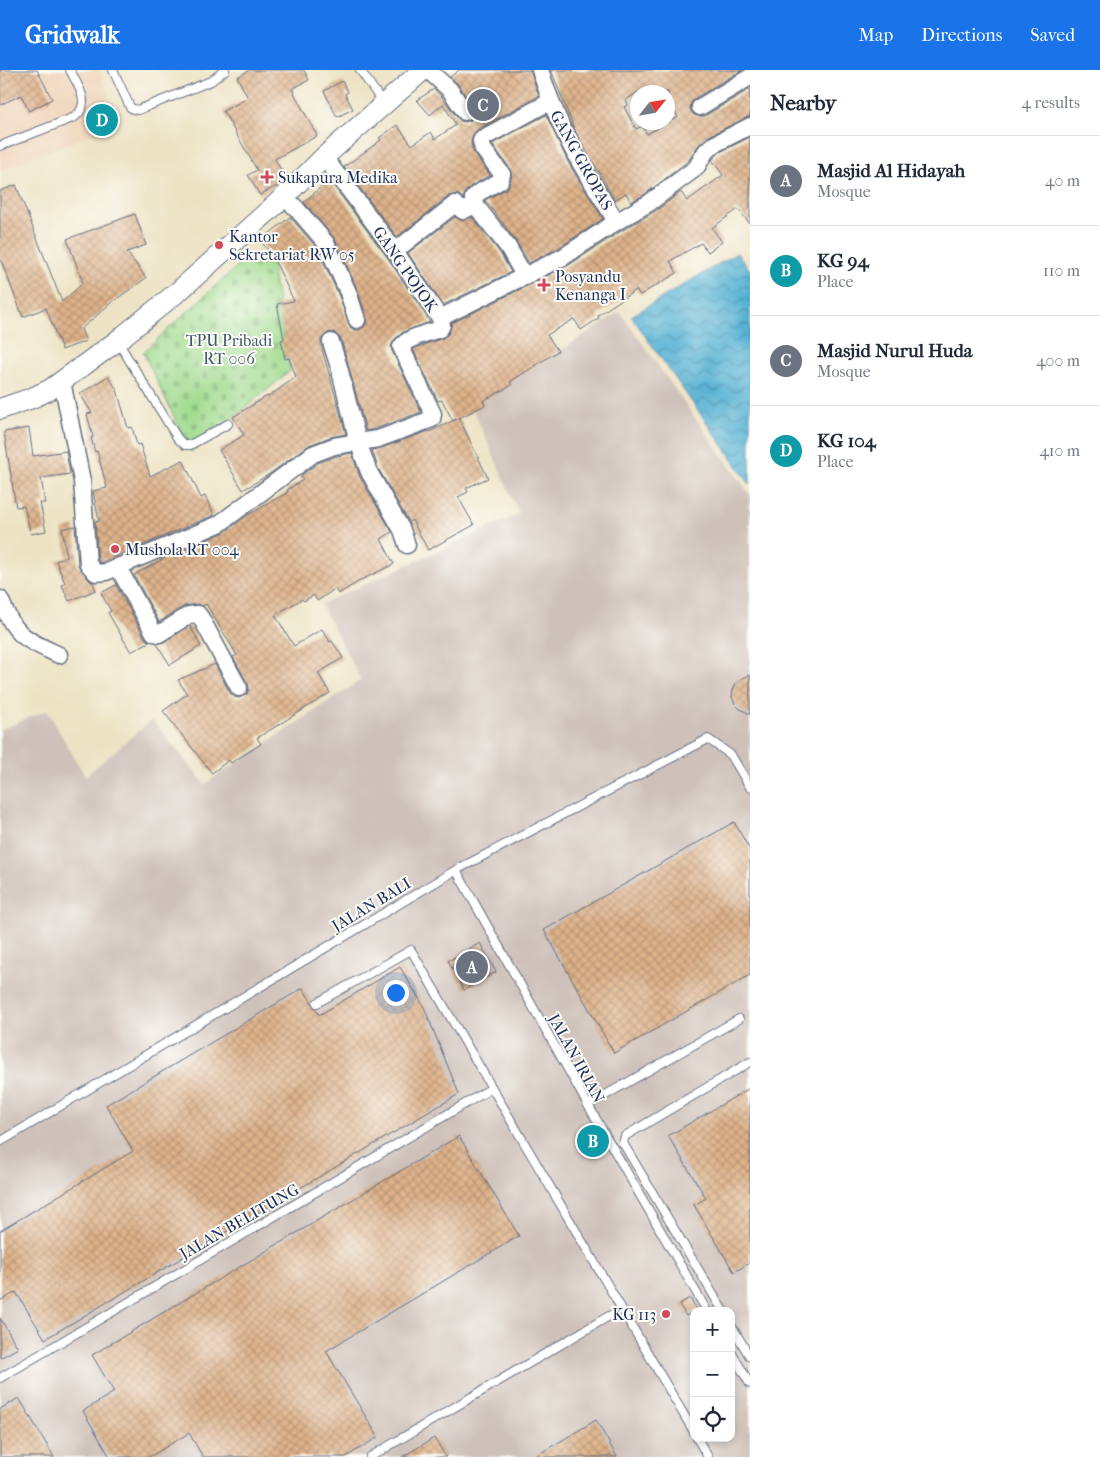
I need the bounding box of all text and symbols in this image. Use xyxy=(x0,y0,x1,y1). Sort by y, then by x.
text: Gridwalk xyxy=(25,21,120,49)
text: Map xyxy=(859,25,893,46)
text: Directions xyxy=(921,25,1002,46)
text: Saved xyxy=(1030,25,1075,46)
north arrow xyxy=(630,85,675,130)
pin: C xyxy=(467,86,499,124)
text: Nearby xyxy=(770,91,836,115)
text: 4 results xyxy=(1022,93,1080,112)
pin: D xyxy=(86,101,118,139)
street label: GANG GROPAS xyxy=(546,107,617,213)
text: Masjid Al Hidayah xyxy=(817,160,965,182)
place label: Sukapura Medika xyxy=(278,168,398,187)
marker: Sukapura Medika xyxy=(260,170,274,184)
text: A xyxy=(781,171,791,190)
text: 40 m xyxy=(1045,171,1080,190)
text: Mosque xyxy=(817,182,871,201)
street label: GANG POJOK xyxy=(369,223,443,317)
place label: Kantor Sekretariat RW 05 xyxy=(229,227,355,264)
marker: Kantor Sekretariat RW 05 xyxy=(213,239,225,251)
text: KG 94 xyxy=(817,250,869,272)
text: B xyxy=(781,261,791,280)
text: 110 m xyxy=(1043,261,1080,280)
place label: Posyandu Kenanga I xyxy=(555,267,626,304)
text: Place xyxy=(817,272,853,291)
marker: Posyandu Kenanga I xyxy=(537,278,551,292)
park label: TPU Pribadi RT 006 xyxy=(186,331,273,368)
text: Masjid Nurul Huda xyxy=(817,340,973,362)
text: C xyxy=(781,351,791,370)
text: 400 m xyxy=(1036,351,1080,370)
text: Mosque xyxy=(817,362,871,381)
text: KG 104 xyxy=(817,430,876,452)
text: D xyxy=(780,441,792,460)
text: 410 m xyxy=(1039,441,1080,460)
text: Place xyxy=(817,452,853,471)
place label: Mushola RT 004 xyxy=(125,540,239,559)
marker: Mushola RT 004 xyxy=(109,543,121,555)
street label: JALAN BALI xyxy=(327,873,414,936)
pin: A xyxy=(456,948,488,986)
your location xyxy=(383,980,409,1006)
street label: JALAN IRIAN xyxy=(543,1009,609,1106)
pin: B xyxy=(577,1122,609,1160)
street label: JALAN BELITUNG xyxy=(175,1180,302,1264)
place label: KG 113 xyxy=(612,1305,656,1324)
map controls xyxy=(690,1307,735,1442)
button: + xyxy=(690,1307,735,1352)
marker: KG 113 xyxy=(660,1308,672,1320)
button: − xyxy=(690,1352,735,1397)
button: locate xyxy=(690,1397,735,1442)

